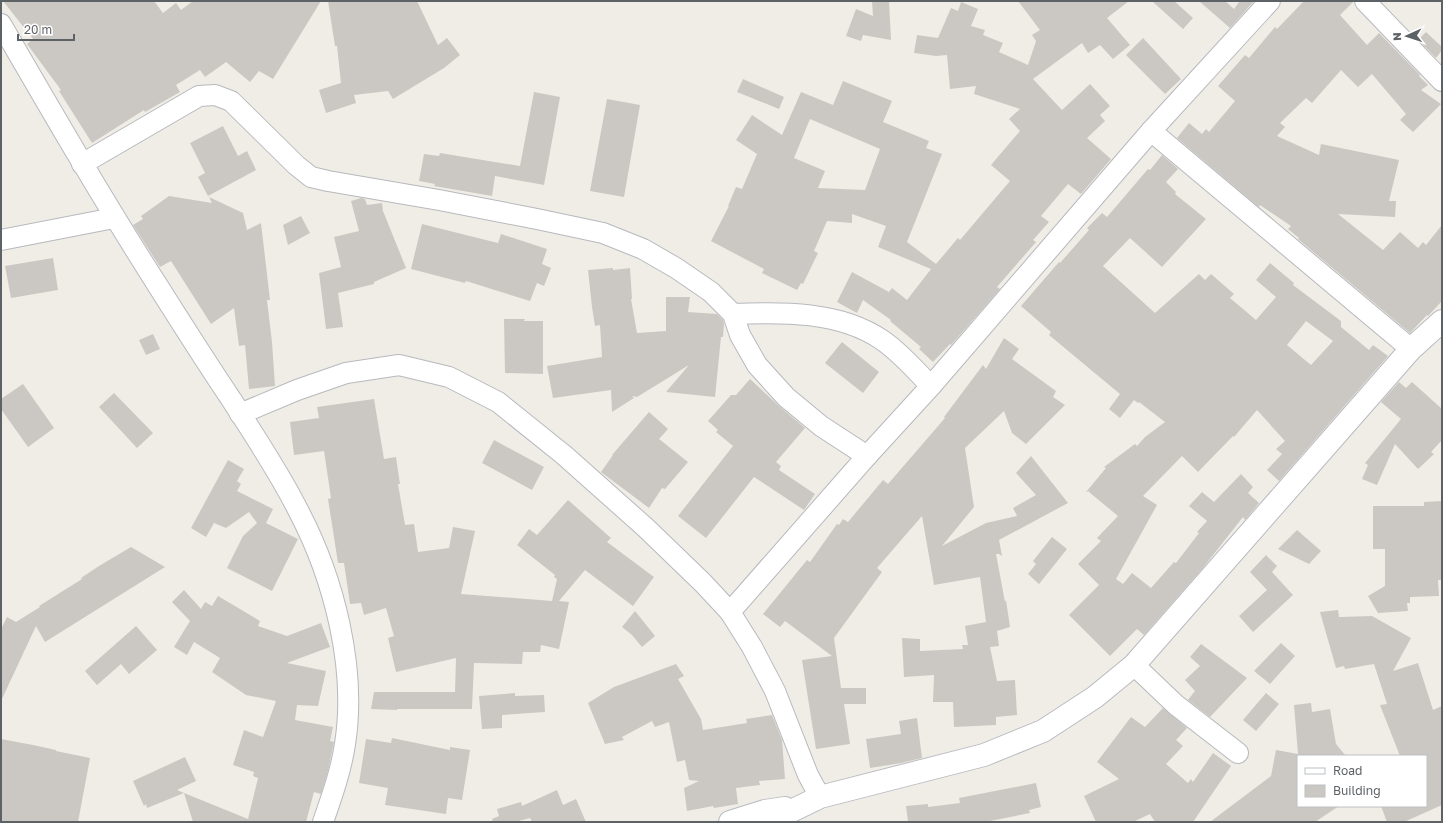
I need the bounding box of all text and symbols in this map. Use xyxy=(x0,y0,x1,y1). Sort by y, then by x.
scale bar xyxy=(18,16,74,42)
north arrow xyxy=(1387,16,1427,56)
text: 20 m xyxy=(24,22,52,37)
text: N xyxy=(1390,32,1403,41)
legend xyxy=(1297,755,1427,807)
text: Road xyxy=(1333,763,1362,778)
text: Building xyxy=(1333,783,1381,798)

